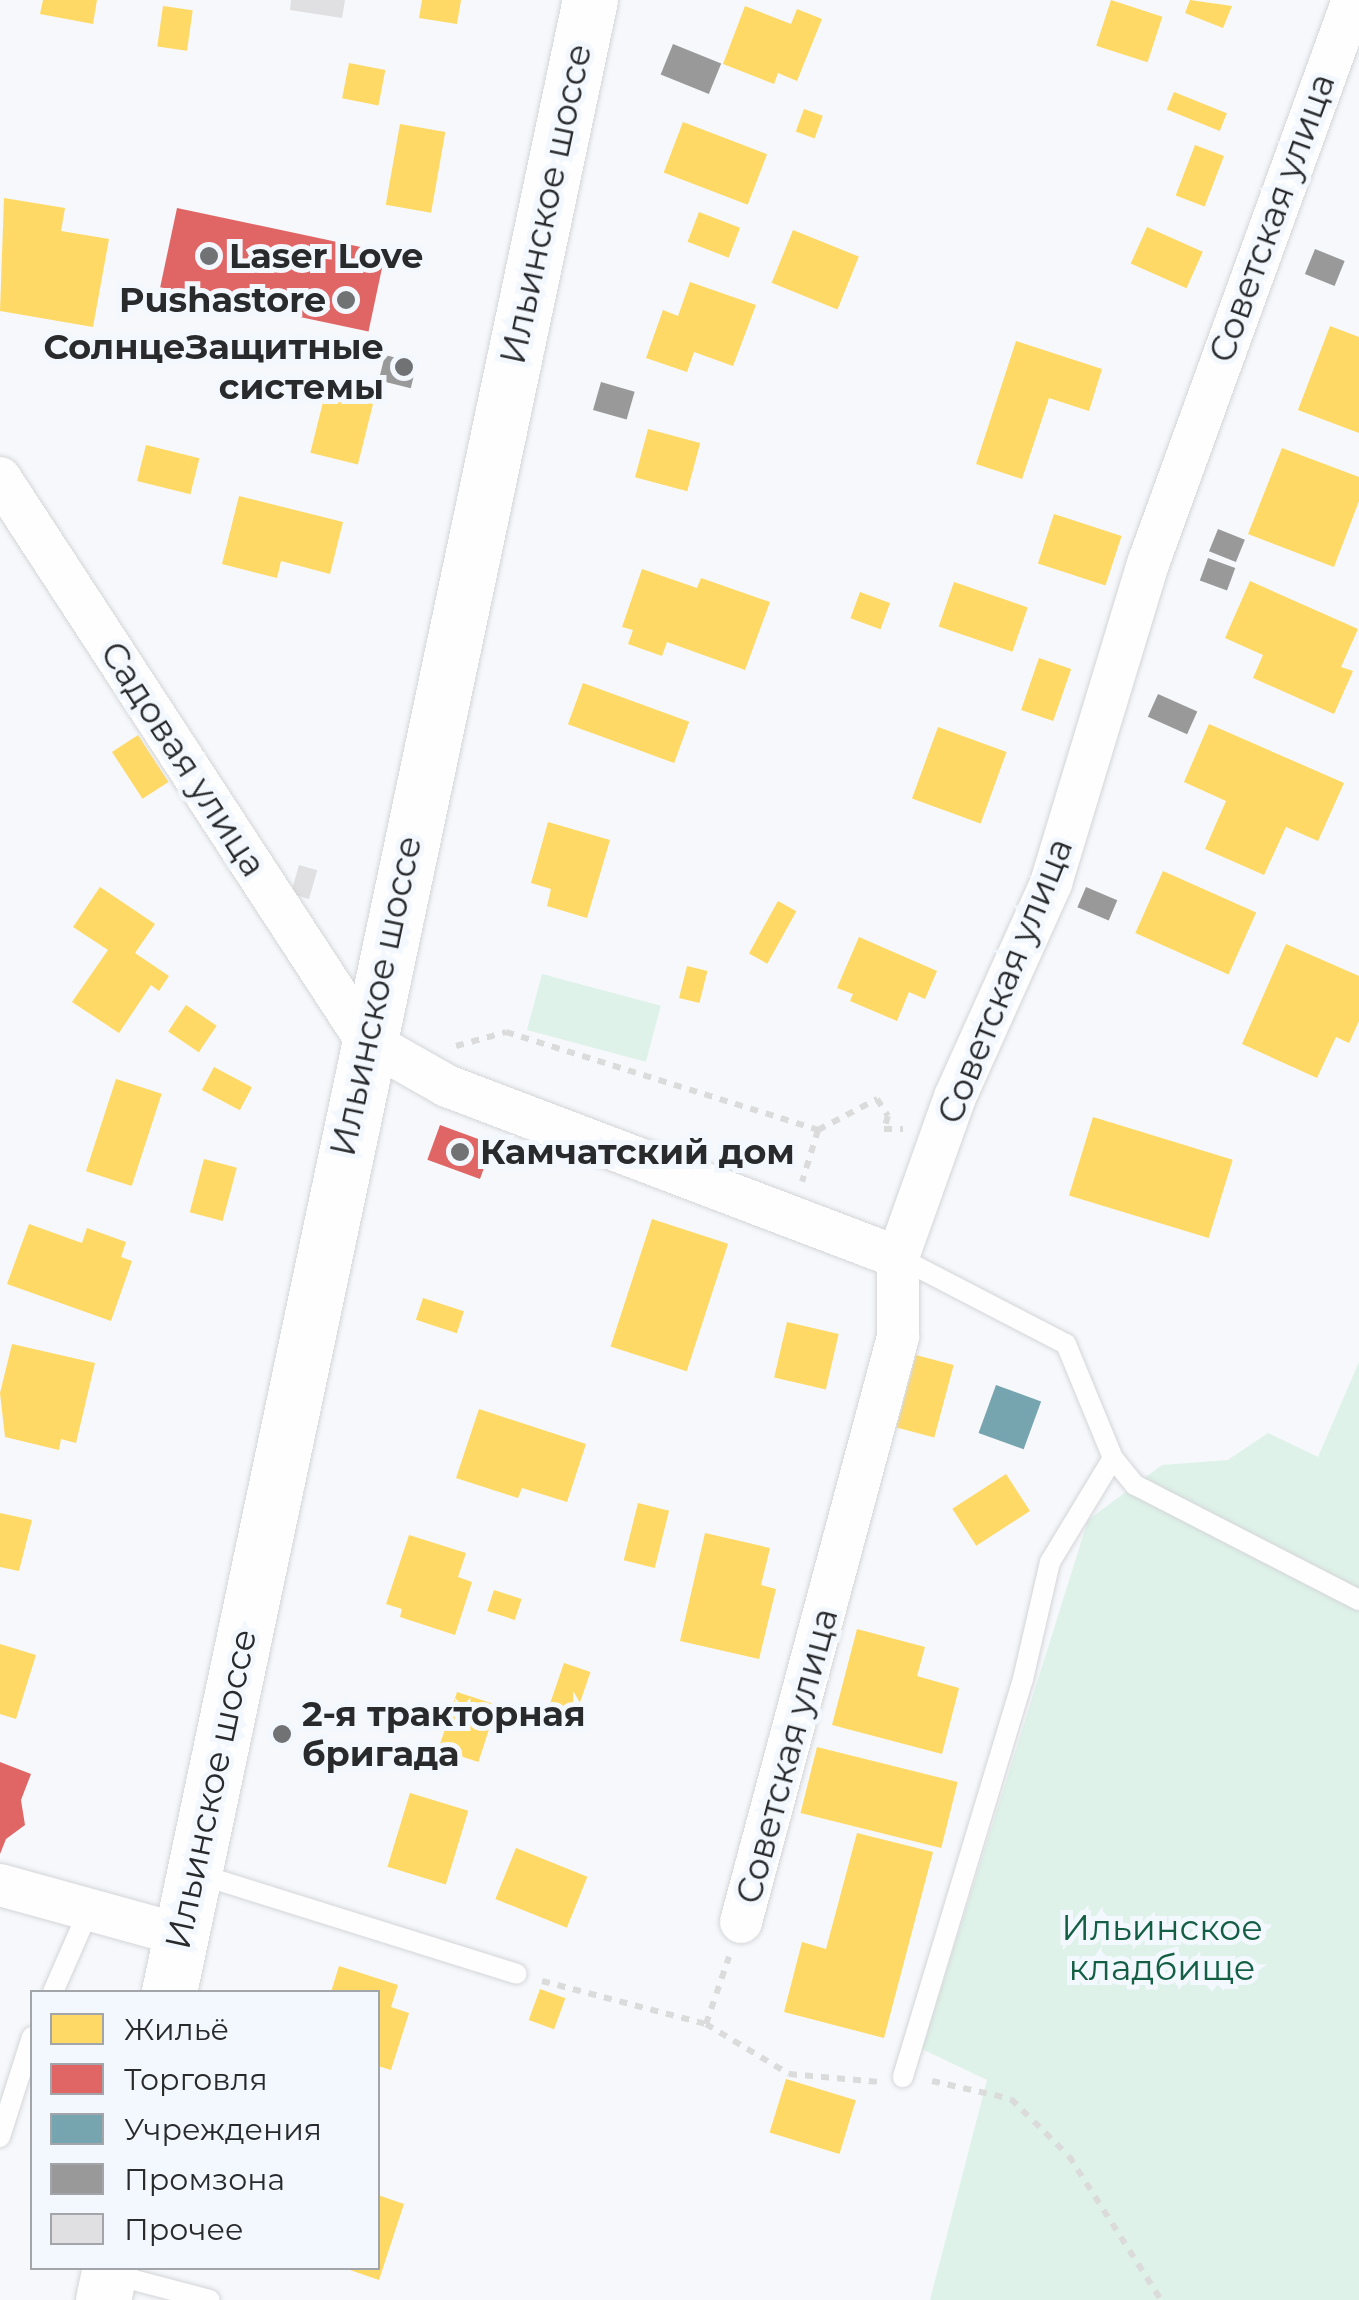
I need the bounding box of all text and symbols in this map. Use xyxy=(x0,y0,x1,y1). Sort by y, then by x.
street label: Ильинское шоссе xyxy=(492,40,600,368)
street label: Советская улица xyxy=(1200,68,1344,368)
place label: Laser Love xyxy=(229,235,423,277)
marker: Laser Love xyxy=(198,245,220,267)
place label: Pushastore xyxy=(119,279,326,321)
marker: Pushastore xyxy=(335,289,357,311)
place label: СолнцеЗащитные системы xyxy=(43,326,384,408)
marker: СолнцеЗащитные системы xyxy=(393,356,415,378)
street label: Садовая улица xyxy=(91,634,275,884)
street label: Ильинское шоссе xyxy=(322,832,430,1160)
street label: Советская улица xyxy=(929,832,1081,1130)
place label: Камчатский дом xyxy=(480,1131,795,1173)
marker: Камчатский дом xyxy=(449,1141,471,1163)
street label: Советская улица xyxy=(727,1604,847,1908)
street label: Ильинское шоссе xyxy=(157,1625,265,1953)
place label: 2-я тракторная бригада xyxy=(302,1693,586,1775)
marker: 2-я тракторная бригада xyxy=(271,1723,293,1745)
park label: Ильинское кладбище xyxy=(1061,1907,1263,1989)
legend xyxy=(30,1990,380,2270)
text: Жильё xyxy=(124,2011,229,2048)
text: Торговля xyxy=(124,2061,268,2098)
text: Учреждения xyxy=(124,2111,322,2148)
text: Промзона xyxy=(124,2161,285,2198)
text: Прочее xyxy=(124,2211,243,2248)

